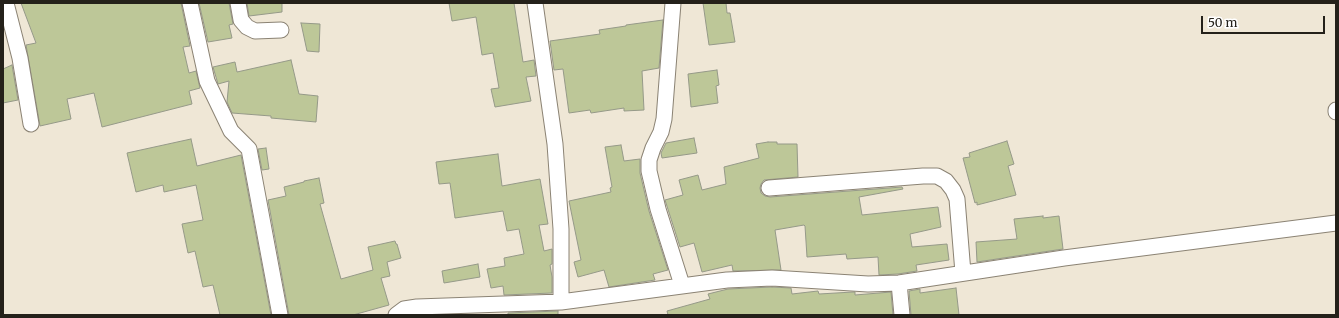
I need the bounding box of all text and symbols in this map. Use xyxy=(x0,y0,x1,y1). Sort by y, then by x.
scale bar xyxy=(1203,8,1327,34)
text: 50 m xyxy=(1208,15,1237,30)

